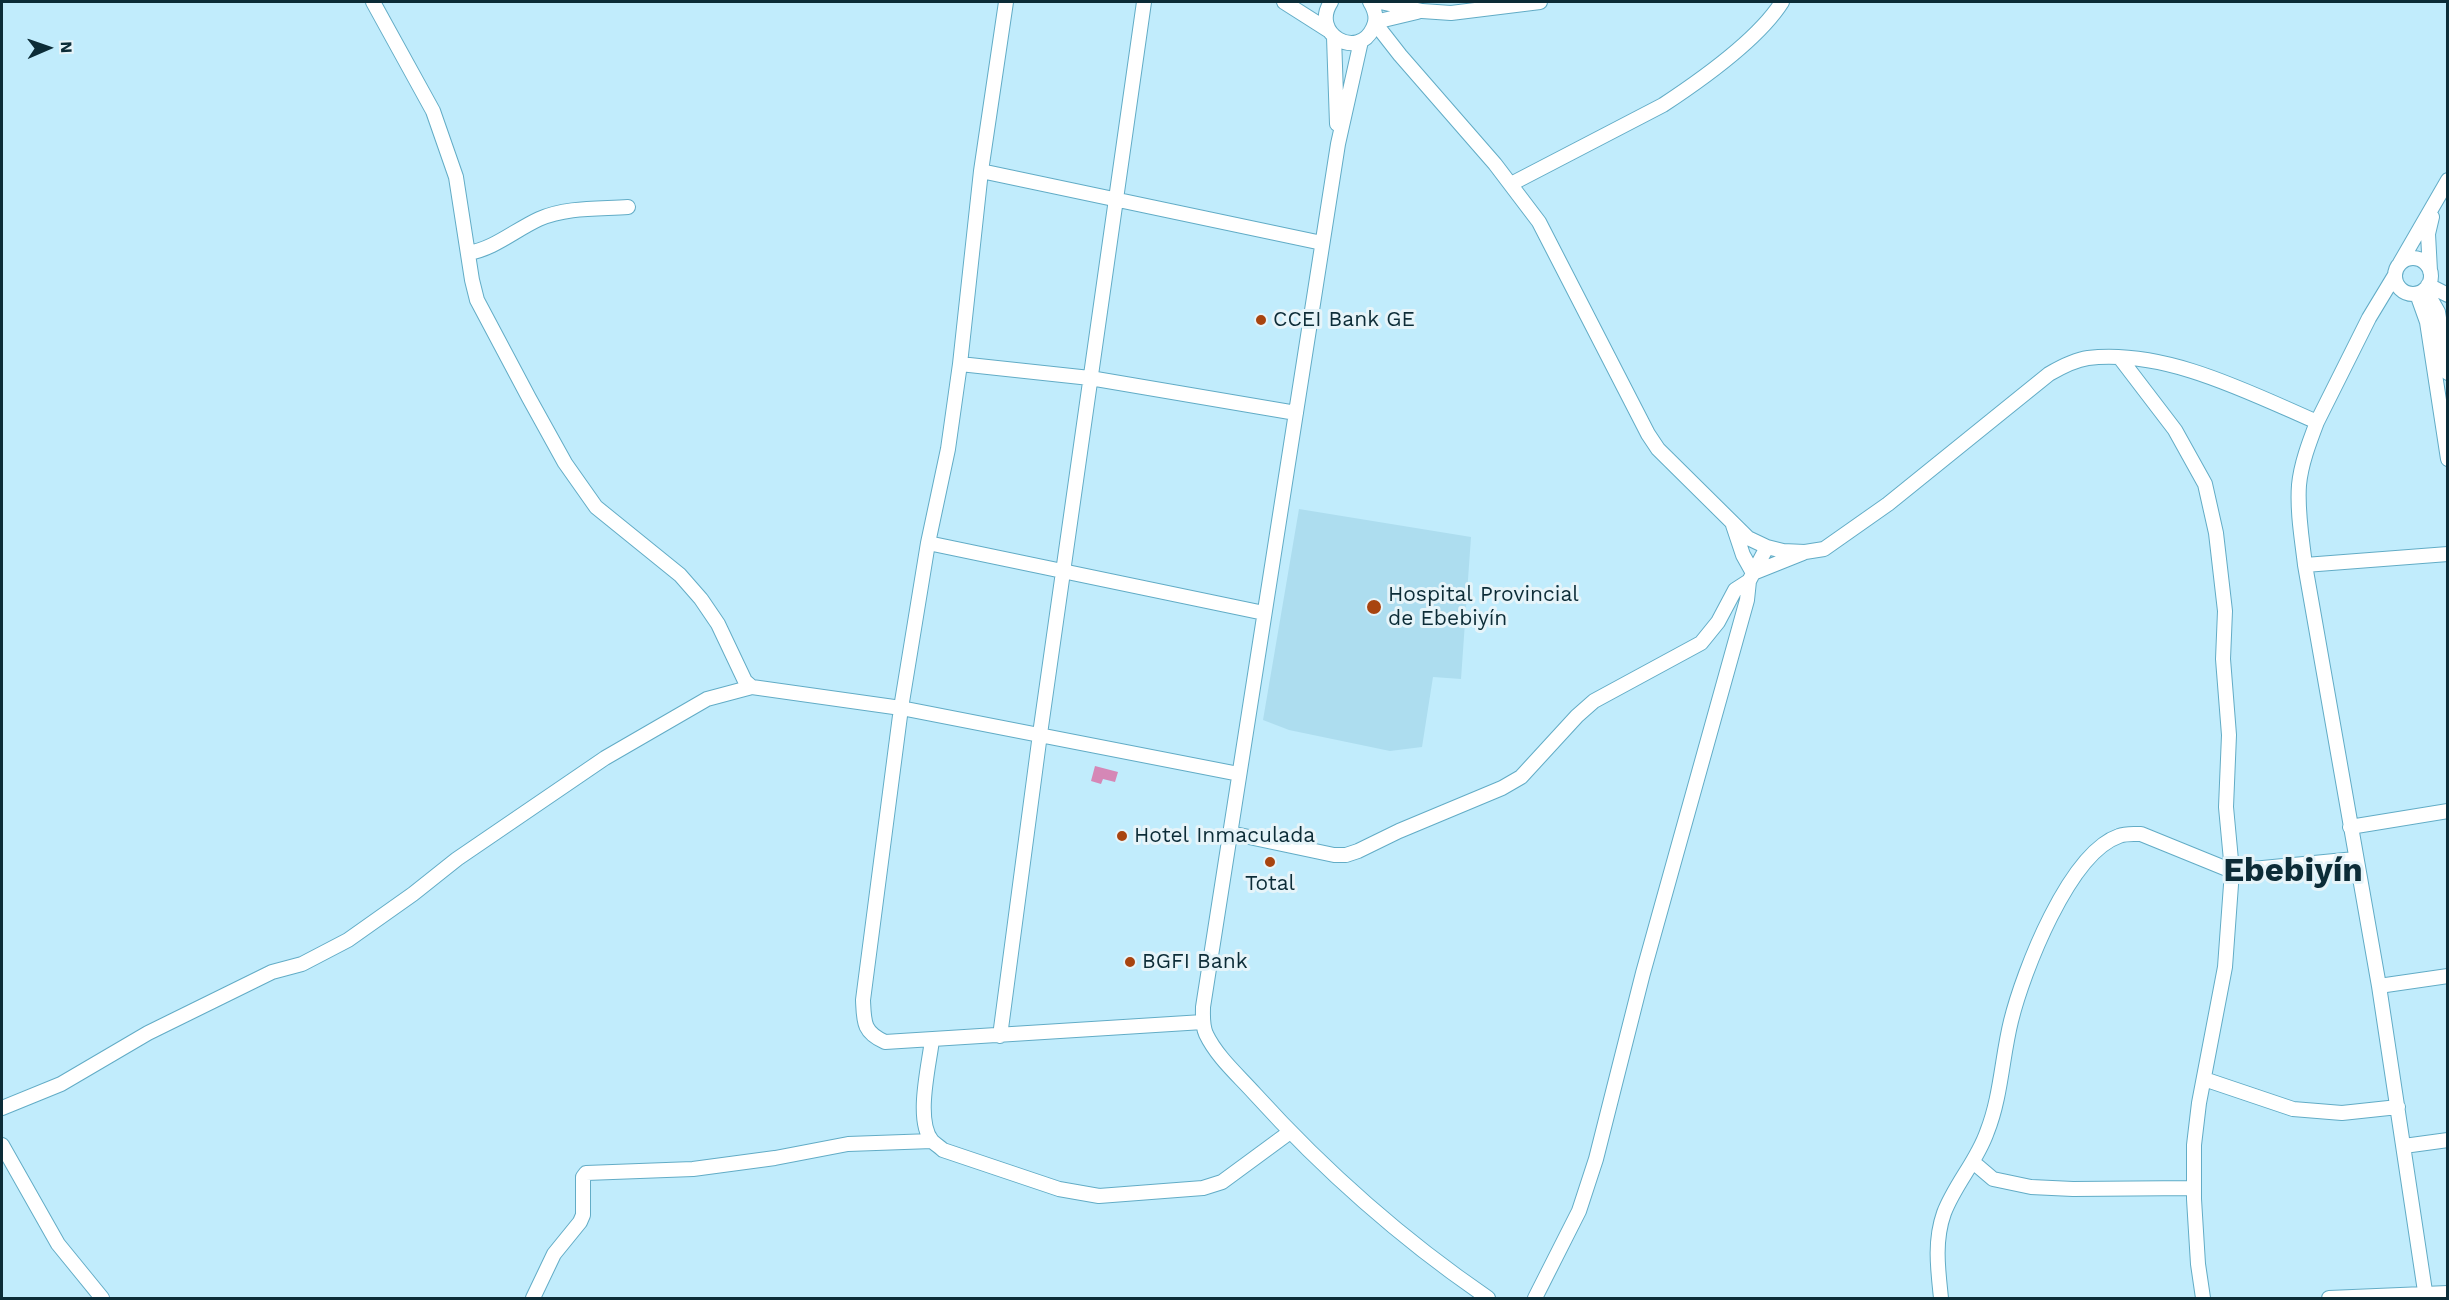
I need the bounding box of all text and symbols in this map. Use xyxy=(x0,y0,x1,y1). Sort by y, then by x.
north arrow xyxy=(18,18,78,78)
text: N xyxy=(57,41,76,54)
place label: CCEI Bank GE xyxy=(1273,307,1415,333)
marker: CCEI Bank GE xyxy=(1254,313,1268,327)
place label: Hospital Provincial de Ebebiyín xyxy=(1388,582,1579,632)
marker: Hospital Provincial de Ebebiyín xyxy=(1365,598,1383,616)
place label: Hotel Inmaculada xyxy=(1134,823,1315,849)
marker: Hotel Inmaculada xyxy=(1115,829,1129,843)
district label: Ebebiyín xyxy=(2223,851,2363,891)
marker: Total xyxy=(1263,855,1277,869)
place label: Total xyxy=(1245,871,1295,897)
place label: BGFI Bank xyxy=(1142,949,1248,975)
marker: BGFI Bank xyxy=(1123,955,1137,969)

